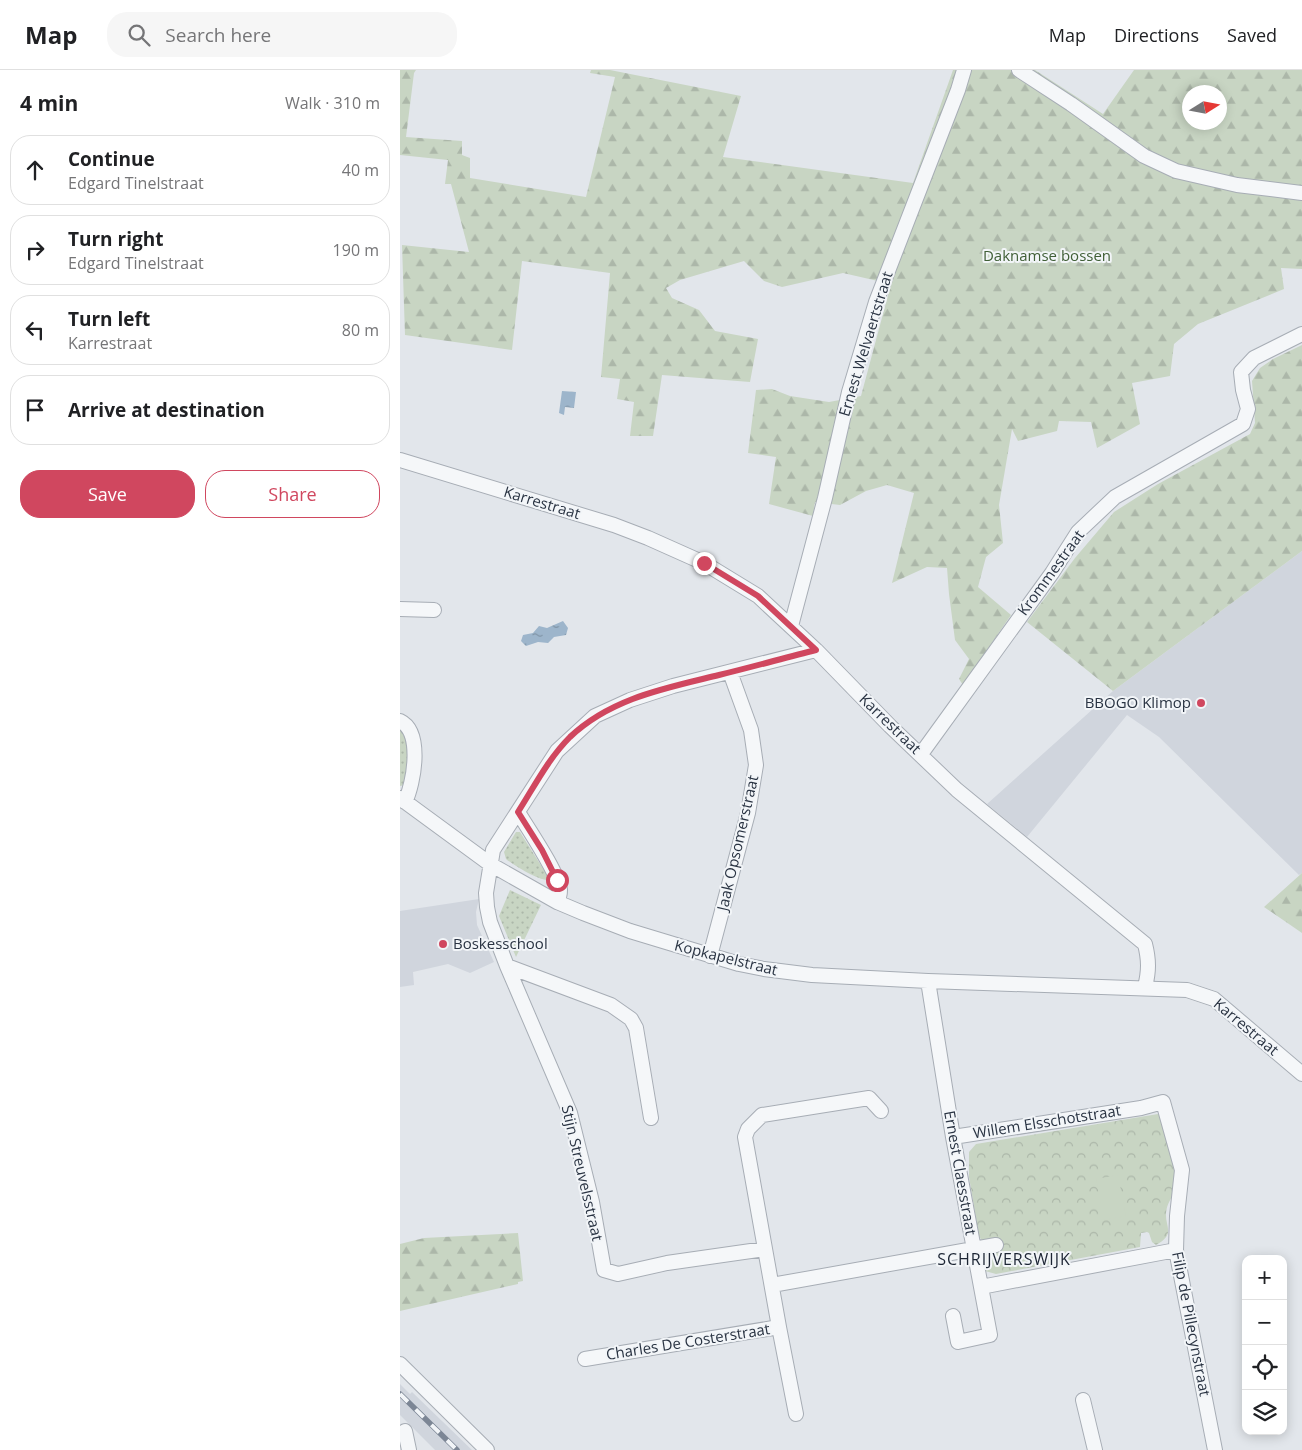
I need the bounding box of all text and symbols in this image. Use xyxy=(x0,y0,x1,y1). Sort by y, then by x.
search box xyxy=(107,12,457,57)
text: Map xyxy=(25,18,77,51)
icon: search xyxy=(125,21,153,49)
text: Search here xyxy=(165,22,271,48)
text: Map xyxy=(1049,23,1086,47)
text: Directions xyxy=(1114,23,1199,47)
text: Saved xyxy=(1227,23,1277,47)
north arrow xyxy=(1182,85,1227,130)
text: 4 min xyxy=(20,89,78,117)
text: Walk · 310 m xyxy=(285,92,380,114)
text: Continue xyxy=(68,146,155,172)
icon: ahead xyxy=(21,156,49,184)
text: 40 m xyxy=(342,159,379,181)
text: Edgard Tinelstraat xyxy=(68,172,204,194)
text: Turn right xyxy=(68,226,163,252)
icon: right xyxy=(21,236,49,264)
text: 190 m xyxy=(333,239,379,261)
park label: Daknamse bossen xyxy=(983,245,1111,265)
text: Edgard Tinelstraat xyxy=(68,252,204,274)
street label: Ernest Welvaertstraat xyxy=(833,269,897,419)
text: Turn left xyxy=(68,306,150,332)
icon: left xyxy=(21,316,49,344)
text: 80 m xyxy=(342,319,379,341)
text: Karrestraat xyxy=(68,332,152,354)
icon: arrive xyxy=(21,396,49,424)
text: Arrive at destination xyxy=(68,397,265,423)
button: Save xyxy=(20,470,195,518)
button: Share xyxy=(205,470,380,518)
street label: Karrestraat xyxy=(502,481,583,523)
street label: Krommestraat xyxy=(1012,526,1088,619)
route end xyxy=(693,552,716,575)
street label: Karrestraat xyxy=(855,689,926,758)
place label: BBOGO Klimop xyxy=(1085,692,1191,712)
marker: BBOGO Klimop xyxy=(1195,697,1207,709)
street label: Jaak Opsomerstraat xyxy=(711,773,762,914)
route start xyxy=(546,869,569,892)
place label: Boskesschool xyxy=(453,933,548,953)
street label: Kopkapelstraat xyxy=(673,935,780,980)
marker: Boskesschool xyxy=(437,938,449,950)
street label: Karrestraat xyxy=(1210,993,1283,1059)
street label: Willem Elsschotstraat xyxy=(972,1099,1122,1143)
street label: Stijn Streuvelsstraat xyxy=(558,1103,608,1243)
street label: Ernest Claesstraat xyxy=(940,1109,982,1237)
district label: SCHRIJVERSWIJK xyxy=(937,1248,1071,1270)
street label: Filip de Pillecynstraat xyxy=(1168,1250,1216,1398)
map controls xyxy=(1242,1255,1287,1435)
button: + xyxy=(1242,1255,1287,1300)
button: − xyxy=(1242,1300,1287,1345)
street label: Charles De Costerstraat xyxy=(604,1318,771,1364)
button: locate xyxy=(1242,1345,1287,1390)
button: layers xyxy=(1242,1390,1287,1435)

